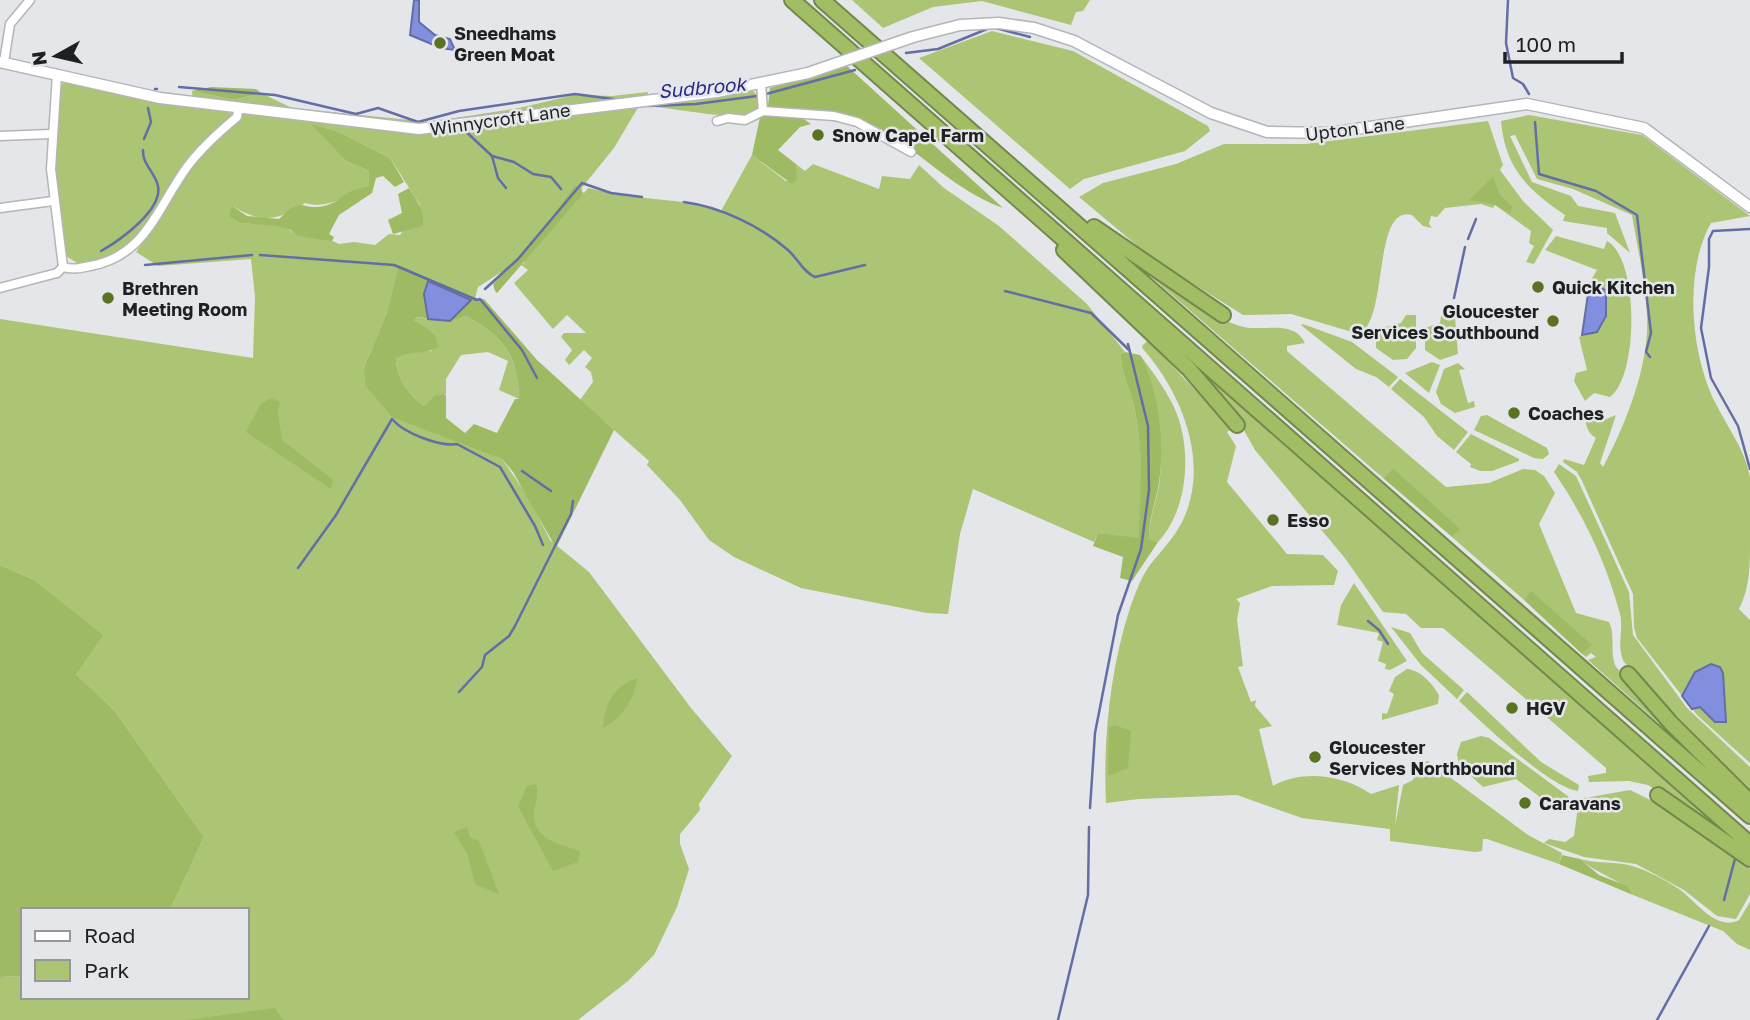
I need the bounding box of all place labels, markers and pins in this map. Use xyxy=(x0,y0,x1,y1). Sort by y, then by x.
place label: Sneedhams Green Moat xyxy=(454,22,556,65)
marker: Sneedhams Green Moat xyxy=(432,35,448,51)
place label: Snow Capel Farm xyxy=(832,124,984,146)
marker: Snow Capel Farm xyxy=(810,127,826,143)
place label: Quick Kitchen xyxy=(1552,276,1675,298)
place label: Brethren Meeting Room xyxy=(122,277,247,320)
marker: Quick Kitchen xyxy=(1530,279,1546,295)
marker: Brethren Meeting Room xyxy=(100,290,116,306)
place label: Gloucester Services Southbound xyxy=(1351,300,1539,343)
marker: Gloucester Services Southbound xyxy=(1545,313,1561,329)
place label: Coaches xyxy=(1528,402,1604,424)
marker: Coaches xyxy=(1506,405,1522,421)
place label: Esso xyxy=(1287,509,1329,531)
marker: Esso xyxy=(1265,512,1281,528)
place label: HGV xyxy=(1526,697,1566,719)
marker: HGV xyxy=(1504,700,1520,716)
place label: Gloucester Services Northbound xyxy=(1329,736,1515,779)
marker: Gloucester Services Northbound xyxy=(1307,749,1323,765)
place label: Caravans xyxy=(1539,792,1621,814)
marker: Caravans xyxy=(1517,795,1533,811)

